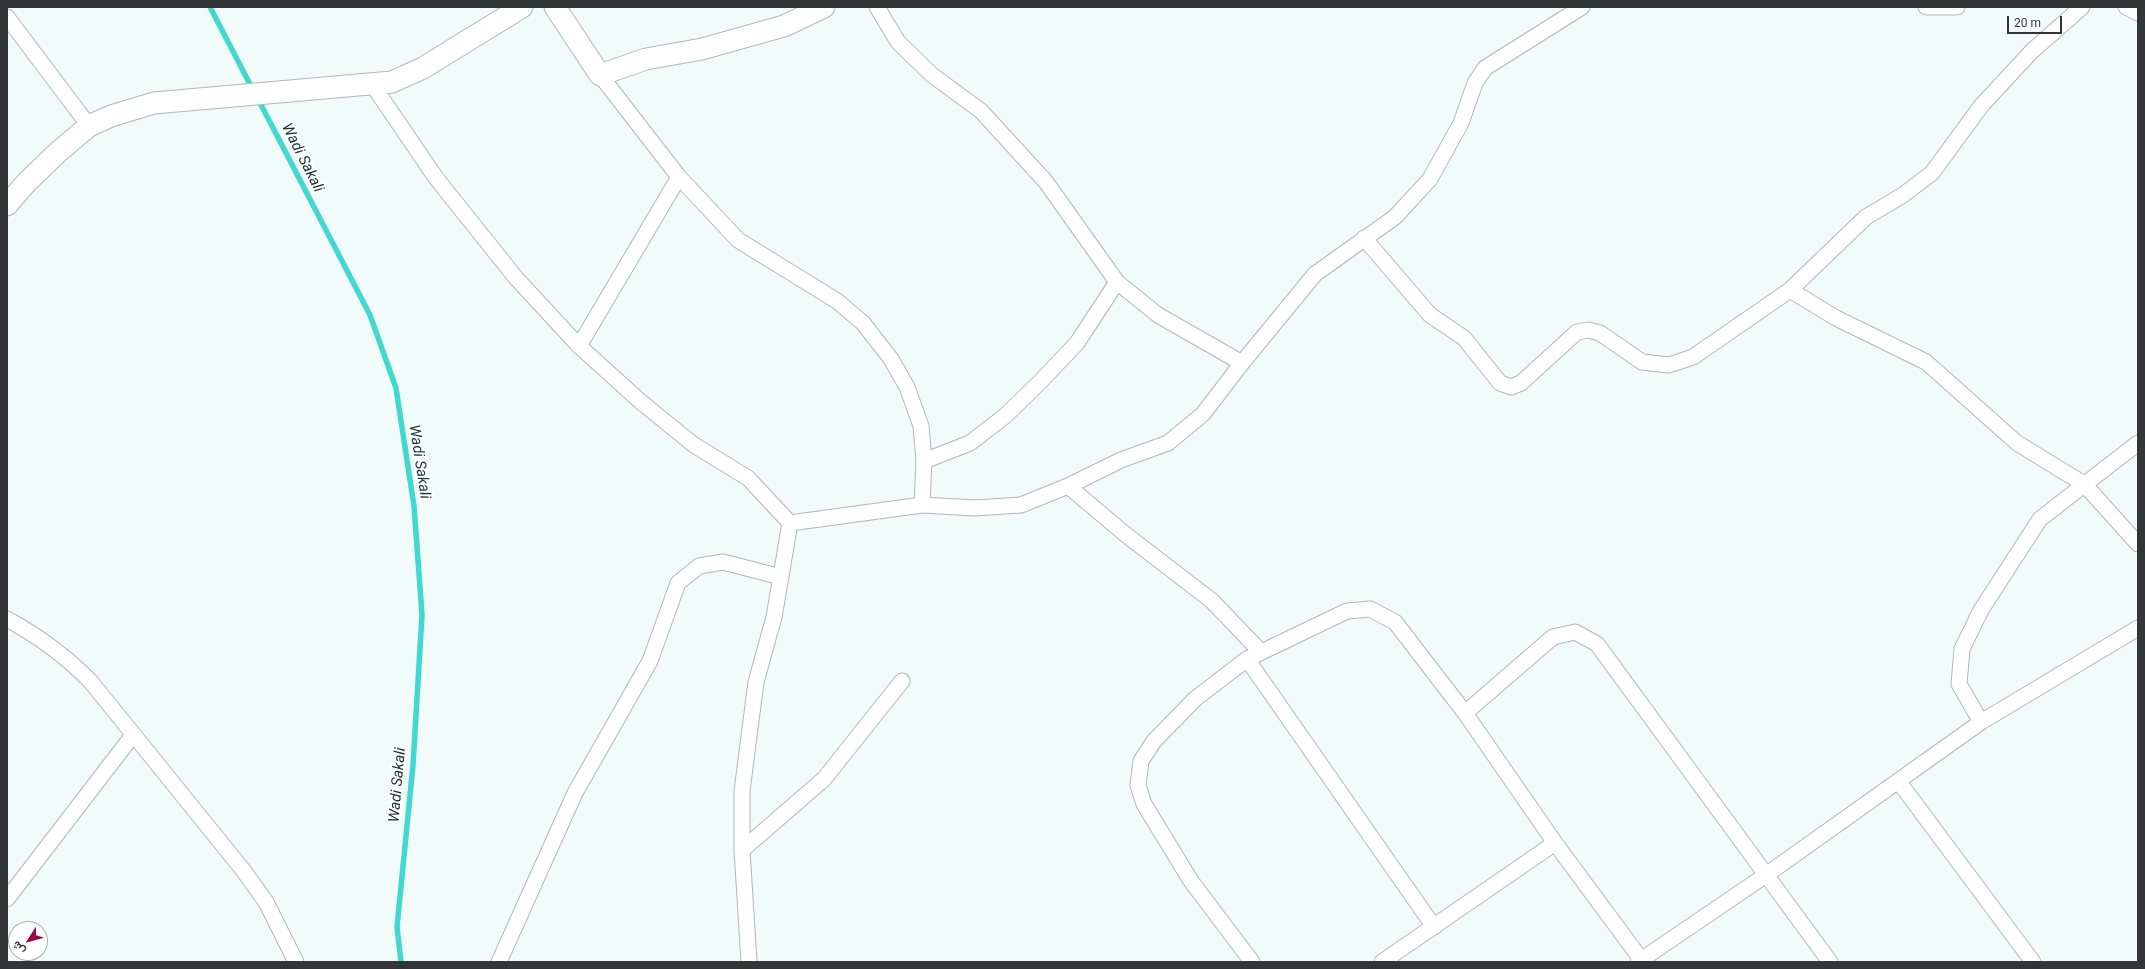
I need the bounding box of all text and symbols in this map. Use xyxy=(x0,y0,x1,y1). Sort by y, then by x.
scale bar xyxy=(2009,8,2064,34)
text: 20 m xyxy=(2014,16,2041,30)
water label: Wadi Sakali xyxy=(277,121,327,195)
water label: Wadi Sakali xyxy=(404,424,434,500)
water label: Wadi Sakali xyxy=(386,747,410,823)
north arrow xyxy=(8,921,48,961)
text: ش xyxy=(10,939,28,957)

